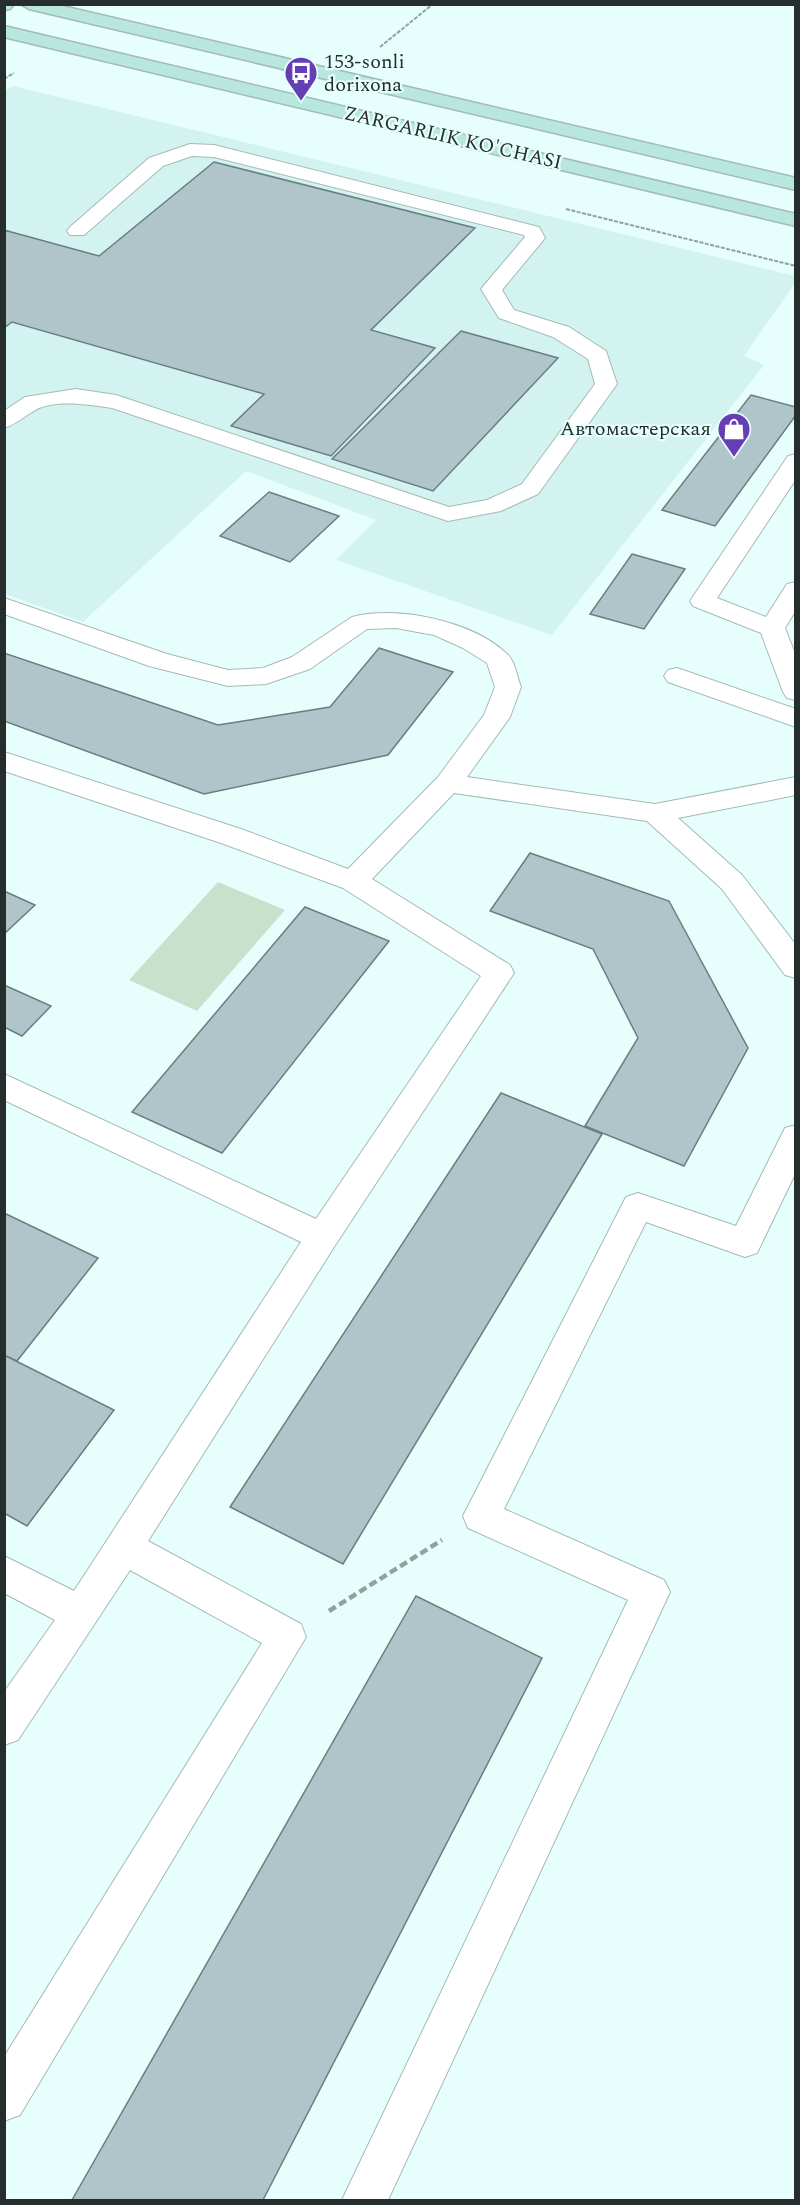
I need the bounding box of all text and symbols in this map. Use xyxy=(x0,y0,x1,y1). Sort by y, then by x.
place label: 153-sonli dorixona xyxy=(324,47,405,100)
bus stop icon: 153-sonli dorixona xyxy=(283,55,319,102)
street label: ZARGARLIK KO'CHASI xyxy=(341,98,565,178)
shop icon: Автомастерская xyxy=(716,411,752,458)
place label: Автомастерская xyxy=(560,414,711,444)

